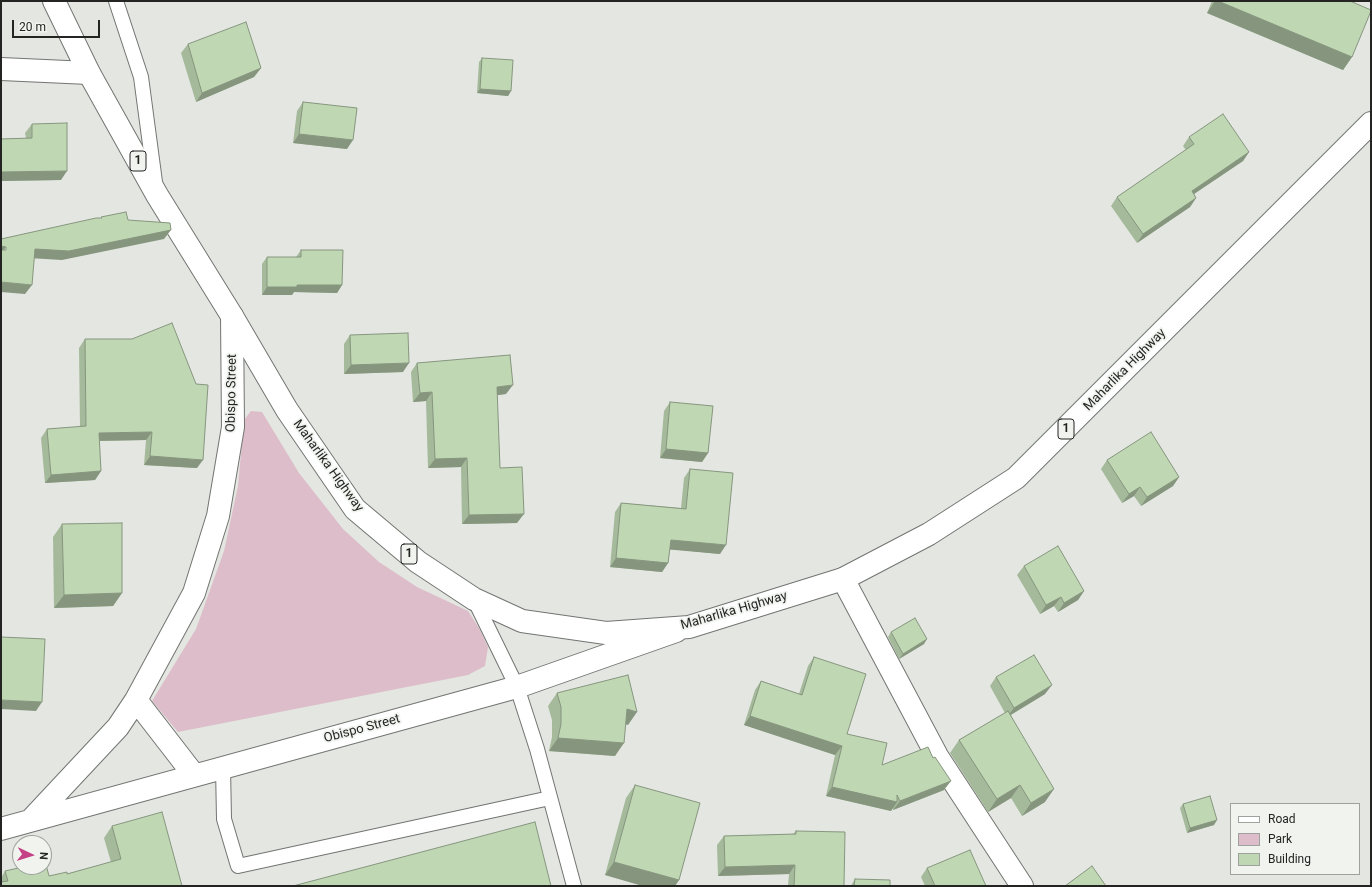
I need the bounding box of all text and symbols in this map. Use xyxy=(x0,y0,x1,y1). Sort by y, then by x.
scale bar xyxy=(14,12,102,38)
text: 20 m xyxy=(19,20,46,34)
road number: 1 xyxy=(130,151,146,171)
street label: Maharlika Highway xyxy=(1081,326,1169,414)
street label: Obispo Street xyxy=(224,354,240,432)
street label: Maharlika Highway xyxy=(289,417,367,515)
road number: 1 xyxy=(1058,419,1074,439)
road number: 1 xyxy=(401,544,417,564)
street label: Maharlika Highway xyxy=(679,588,789,634)
street label: Obispo Street xyxy=(322,711,402,747)
legend xyxy=(1230,803,1360,875)
text: Road xyxy=(1268,812,1296,826)
text: Park xyxy=(1268,832,1292,846)
north arrow xyxy=(12,835,52,875)
text: N xyxy=(37,851,50,860)
text: Building xyxy=(1268,852,1311,866)

